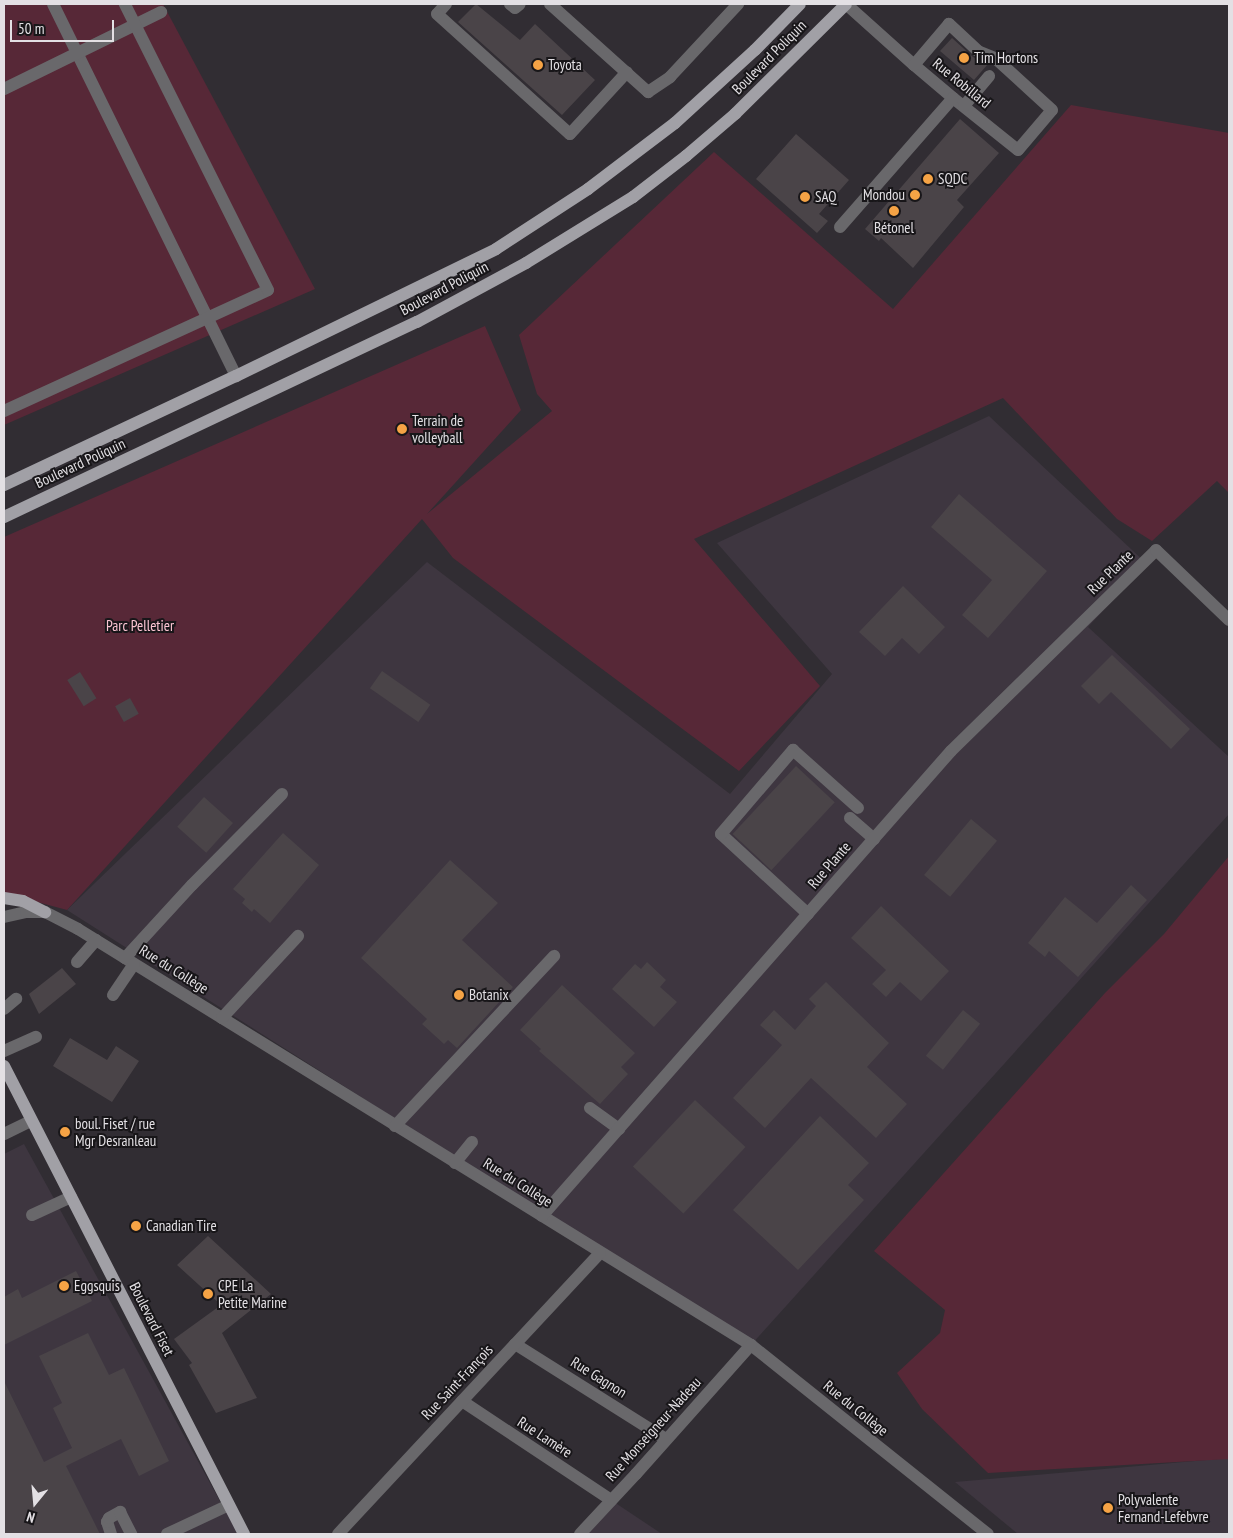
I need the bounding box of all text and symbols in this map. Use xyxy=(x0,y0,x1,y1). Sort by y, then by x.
scale bar xyxy=(12,10,116,42)
street label: Boulevard Poliquin xyxy=(728,16,810,98)
text: 50 m xyxy=(18,19,44,38)
place label: Tim Hortons xyxy=(974,49,1038,67)
marker: Tim Hortons xyxy=(958,52,970,64)
street label: Rue Robillard xyxy=(929,54,995,112)
place label: Toyota xyxy=(548,56,582,74)
marker: Toyota xyxy=(532,59,544,71)
place label: SQDC xyxy=(938,170,967,188)
marker: SQDC xyxy=(922,173,934,185)
place label: Mondou xyxy=(863,186,905,204)
place label: SAQ xyxy=(815,188,836,206)
marker: Mondou xyxy=(909,189,921,201)
marker: SAQ xyxy=(799,191,811,203)
marker: Bétonel xyxy=(888,205,900,217)
place label: Bétonel xyxy=(874,219,914,237)
street label: Boulevard Poliquin xyxy=(397,257,491,319)
place label: Terrain de volleyball xyxy=(412,411,463,446)
marker: Terrain de volleyball xyxy=(396,423,408,435)
street label: Boulevard Poliquin xyxy=(32,434,128,492)
street label: Rue Plante xyxy=(1084,546,1136,598)
park label: Parc Pelletier xyxy=(106,617,174,635)
street label: Rue Plante xyxy=(804,838,854,892)
street label: Rue du Collège xyxy=(136,941,212,997)
place label: Botanix xyxy=(469,986,509,1004)
marker: Botanix xyxy=(453,989,465,1001)
place label: boul. Fiset / rue Mgr Desranleau xyxy=(75,1114,156,1149)
marker: boul. Fiset / rue Mgr Desranleau xyxy=(59,1126,71,1138)
street label: Rue du Collège xyxy=(480,1154,556,1210)
place label: Canadian Tire xyxy=(146,1217,217,1235)
marker: Canadian Tire xyxy=(130,1220,142,1232)
place label: CPE La Petite Marine xyxy=(218,1276,287,1311)
place label: Eggsquis xyxy=(74,1277,120,1295)
street label: Boulevard Fiset xyxy=(126,1279,178,1359)
marker: Eggsquis xyxy=(58,1280,70,1292)
marker: CPE La Petite Marine xyxy=(202,1288,214,1300)
street label: Rue Saint-François xyxy=(418,1341,496,1423)
street label: Rue Gagnon xyxy=(568,1353,630,1401)
street label: Rue Monseigneur-Nadeau xyxy=(602,1373,704,1485)
street label: Rue du Collège xyxy=(820,1376,892,1440)
street label: Rue Lamère xyxy=(514,1413,576,1461)
north arrow xyxy=(10,1478,60,1528)
place label: Polyvalente Fernand-Lefebvre xyxy=(1118,1490,1209,1525)
marker: Polyvalente Fernand-Lefebvre xyxy=(1102,1502,1114,1514)
text: N xyxy=(24,1508,37,1527)

